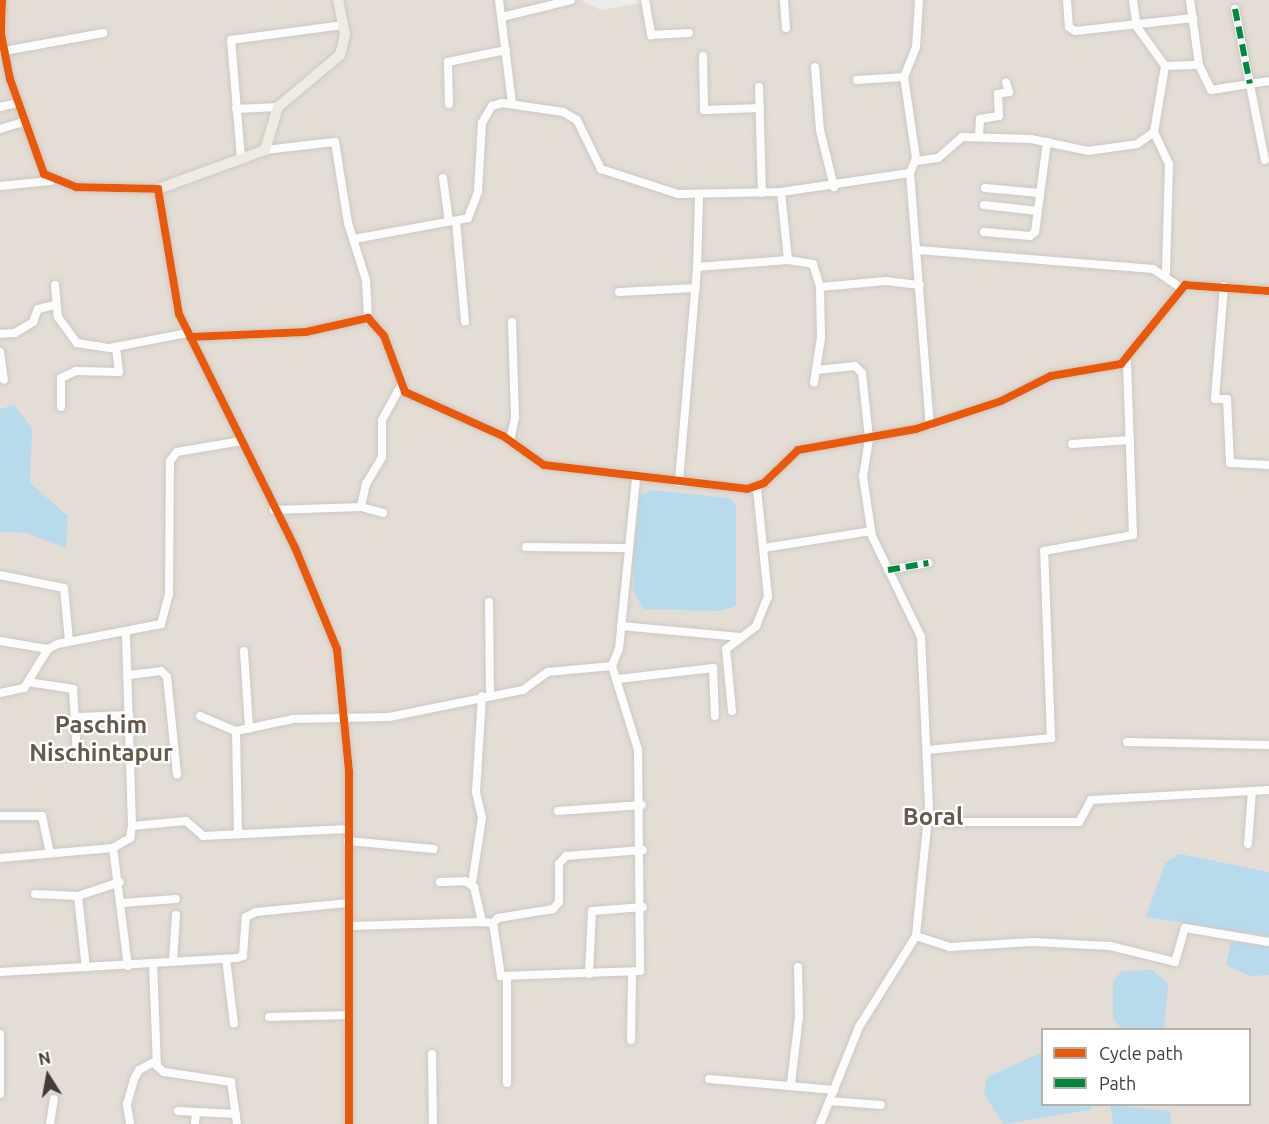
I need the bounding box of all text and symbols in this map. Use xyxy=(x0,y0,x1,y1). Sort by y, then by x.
district label: Paschim Nischintapur xyxy=(29,711,173,767)
district label: Boral xyxy=(903,803,963,831)
legend xyxy=(1041,1028,1251,1106)
text: Cycle path xyxy=(1099,1043,1183,1063)
north arrow xyxy=(18,1046,78,1106)
text: N xyxy=(37,1048,52,1068)
text: Path xyxy=(1099,1073,1136,1093)

